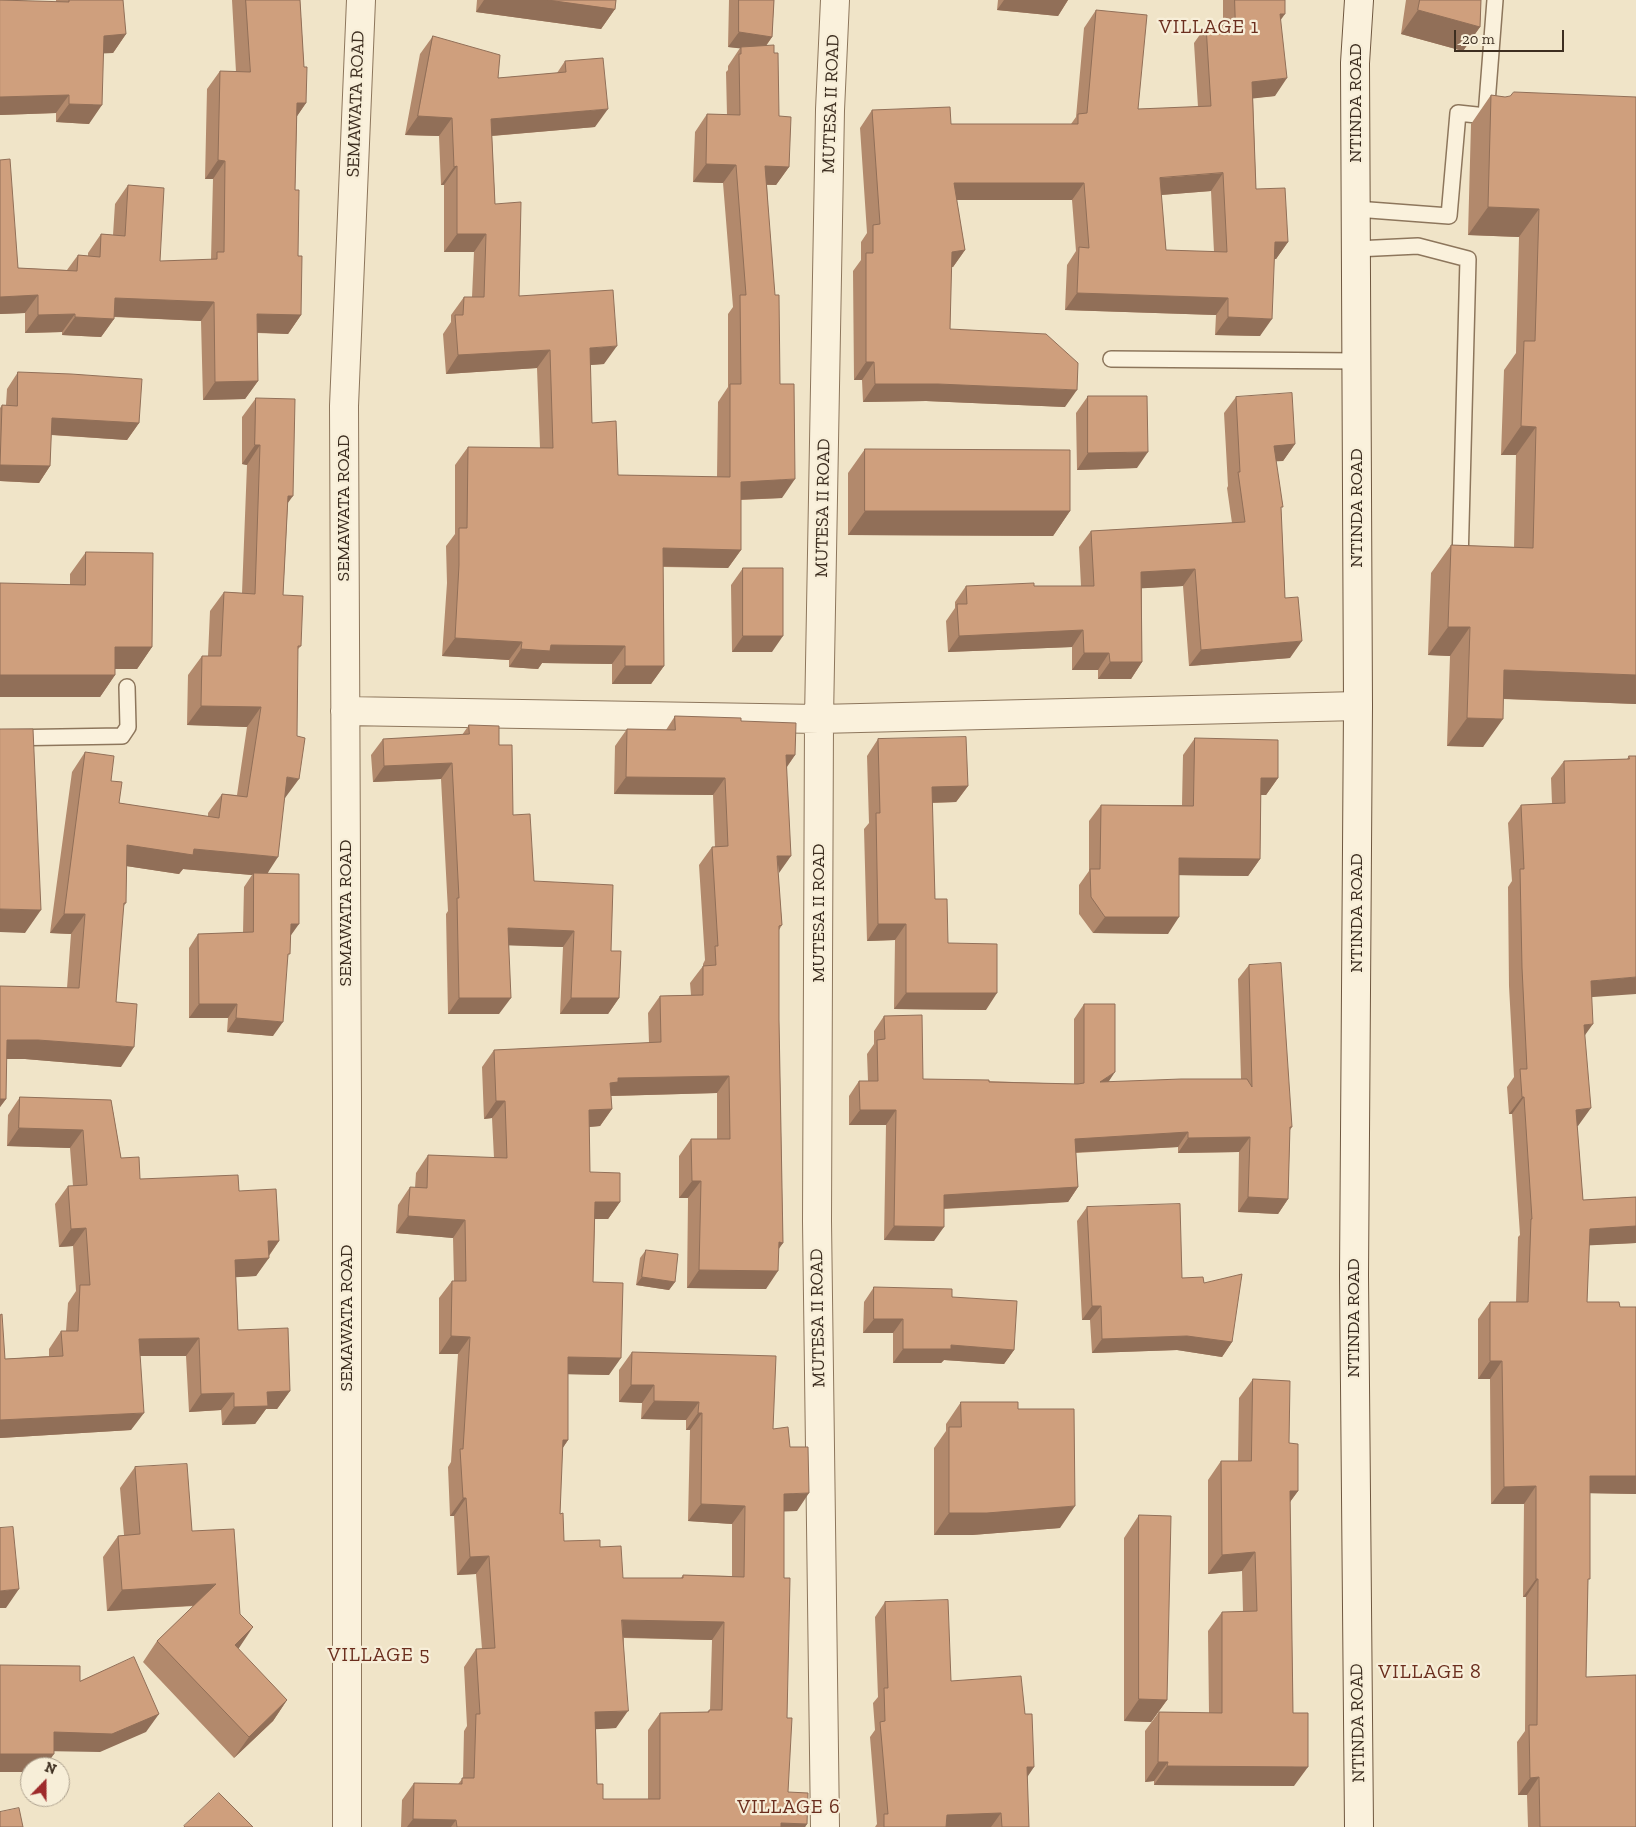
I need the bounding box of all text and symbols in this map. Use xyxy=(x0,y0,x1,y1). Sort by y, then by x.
district label: VILLAGE 1 xyxy=(1158,15,1260,39)
scale bar xyxy=(1456,20,1566,52)
street label: SEMAWATA ROAD xyxy=(343,30,369,178)
text: 20 m xyxy=(1462,30,1495,48)
street label: MUTESA II ROAD xyxy=(818,34,844,174)
street label: NTINDA ROAD xyxy=(1345,43,1367,163)
street label: SEMAWATA ROAD xyxy=(333,435,355,581)
street label: MUTESA II ROAD xyxy=(811,438,835,578)
street label: NTINDA ROAD xyxy=(1346,448,1368,568)
street label: SEMAWATA ROAD xyxy=(335,840,357,986)
street label: MUTESA II ROAD xyxy=(808,843,830,983)
street label: NTINDA ROAD xyxy=(1346,853,1368,973)
street label: SEMAWATA ROAD xyxy=(336,1245,358,1391)
street label: MUTESA II ROAD xyxy=(806,1248,830,1388)
street label: NTINDA ROAD xyxy=(1343,1258,1365,1378)
district label: VILLAGE 5 xyxy=(326,1643,432,1667)
district label: VILLAGE 8 xyxy=(1377,1660,1483,1684)
street label: NTINDA ROAD xyxy=(1346,1663,1370,1783)
north arrow xyxy=(20,1757,70,1807)
text: N xyxy=(42,1759,59,1778)
district label: VILLAGE 6 xyxy=(736,1795,842,1819)

